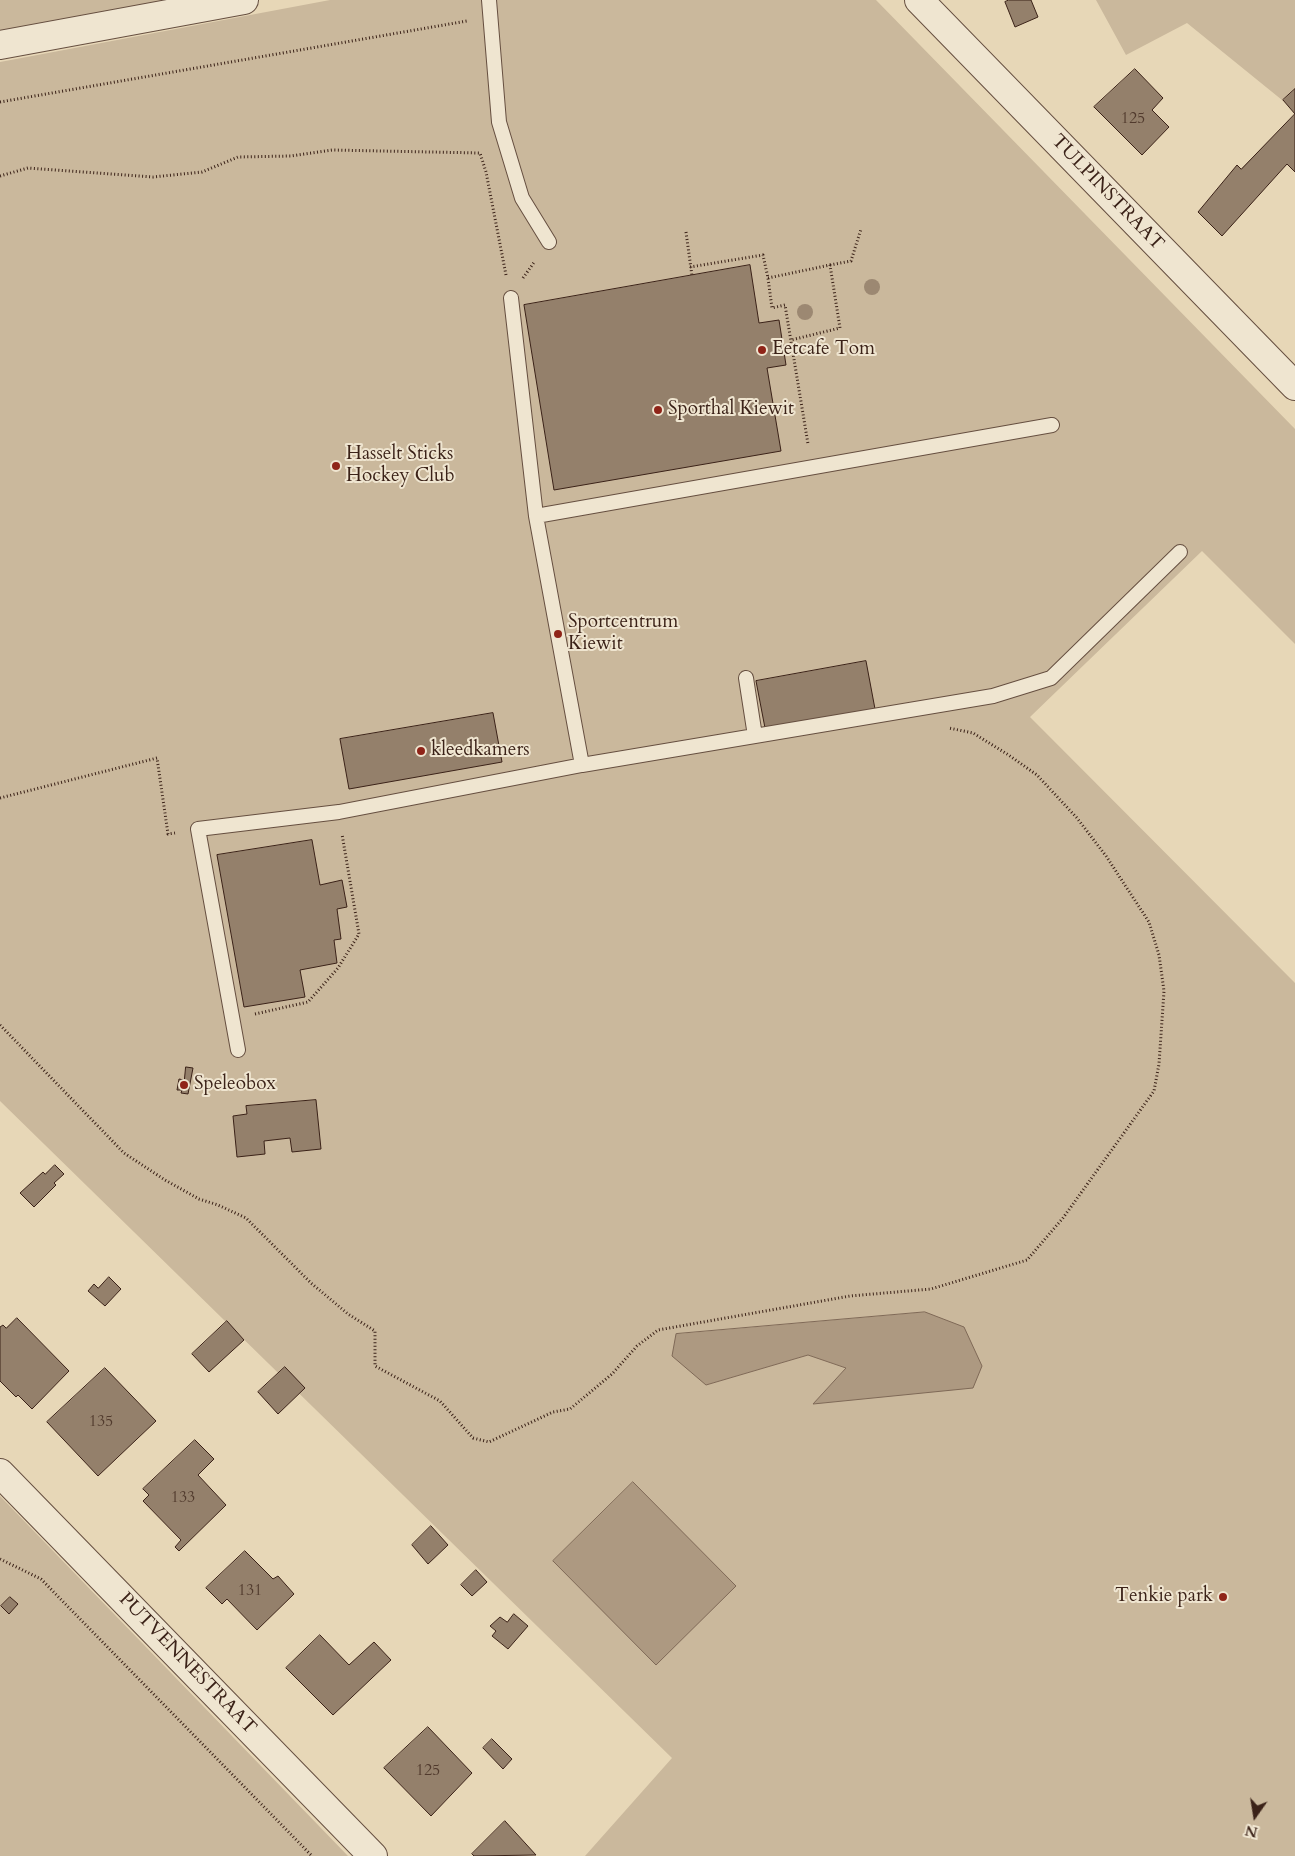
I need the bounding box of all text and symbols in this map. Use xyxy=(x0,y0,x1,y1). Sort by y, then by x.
house number: 125 xyxy=(1121,109,1145,129)
street label: TULPINSTRAAT xyxy=(1046,130,1168,256)
place label: Eetcafe Tom xyxy=(772,339,875,361)
marker: Eetcafe Tom xyxy=(756,344,768,356)
place label: Sporthal Kiewit xyxy=(668,399,794,421)
marker: Sporthal Kiewit xyxy=(652,404,664,416)
place label: Hasselt Sticks Hockey Club xyxy=(346,444,455,488)
marker: Hasselt Sticks Hockey Club xyxy=(330,460,342,472)
place label: Sportcentrum Kiewit xyxy=(568,612,678,656)
marker: Sportcentrum Kiewit xyxy=(552,628,564,640)
place label: kleedkamers xyxy=(431,740,530,762)
marker: kleedkamers xyxy=(415,745,427,757)
place label: Speleobox xyxy=(194,1074,276,1096)
marker: Speleobox xyxy=(178,1079,190,1091)
house number: 135 xyxy=(89,1412,113,1432)
house number: 133 xyxy=(171,1488,195,1508)
house number: 131 xyxy=(238,1581,262,1601)
place label: Tenkie park xyxy=(1115,1586,1213,1608)
street label: PUTVENNESTRAAT xyxy=(113,1588,261,1740)
marker: Tenkie park xyxy=(1217,1591,1229,1603)
house number: 125 xyxy=(416,1761,440,1781)
north arrow xyxy=(1230,1791,1280,1841)
text: N xyxy=(1243,1820,1260,1842)

